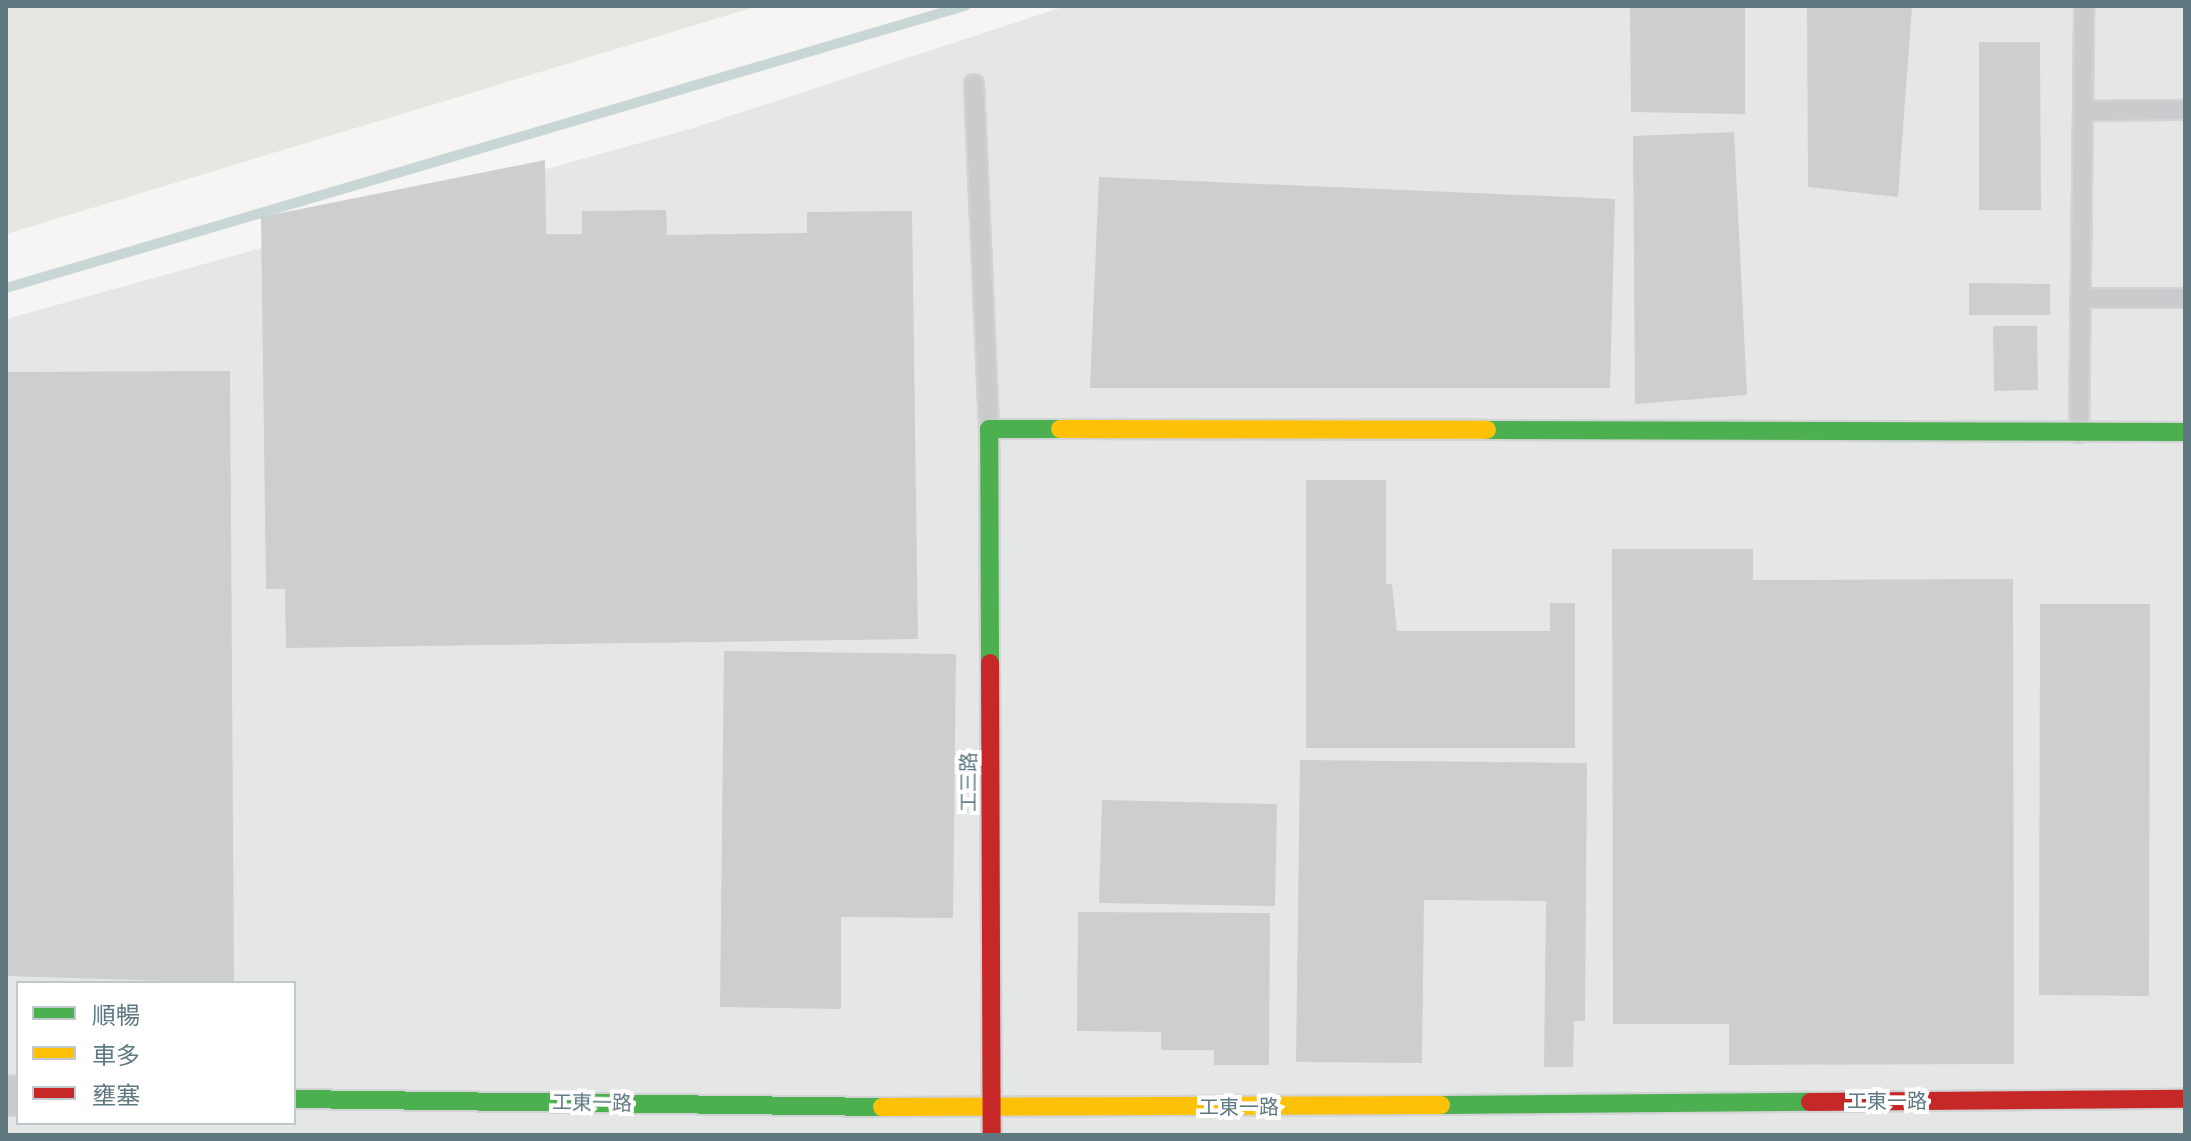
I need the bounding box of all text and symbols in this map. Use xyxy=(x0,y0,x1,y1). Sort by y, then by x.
street label: 工三路 xyxy=(957,752,981,812)
legend xyxy=(16,981,296,1125)
text: 順暢 xyxy=(92,1002,140,1030)
text: 車多 xyxy=(92,1042,140,1070)
text: 壅塞 xyxy=(92,1082,140,1110)
street label: 工東一路 xyxy=(1847,1089,1927,1113)
street label: 工東一路 xyxy=(552,1090,632,1116)
street label: 工東一路 xyxy=(1199,1095,1279,1119)

